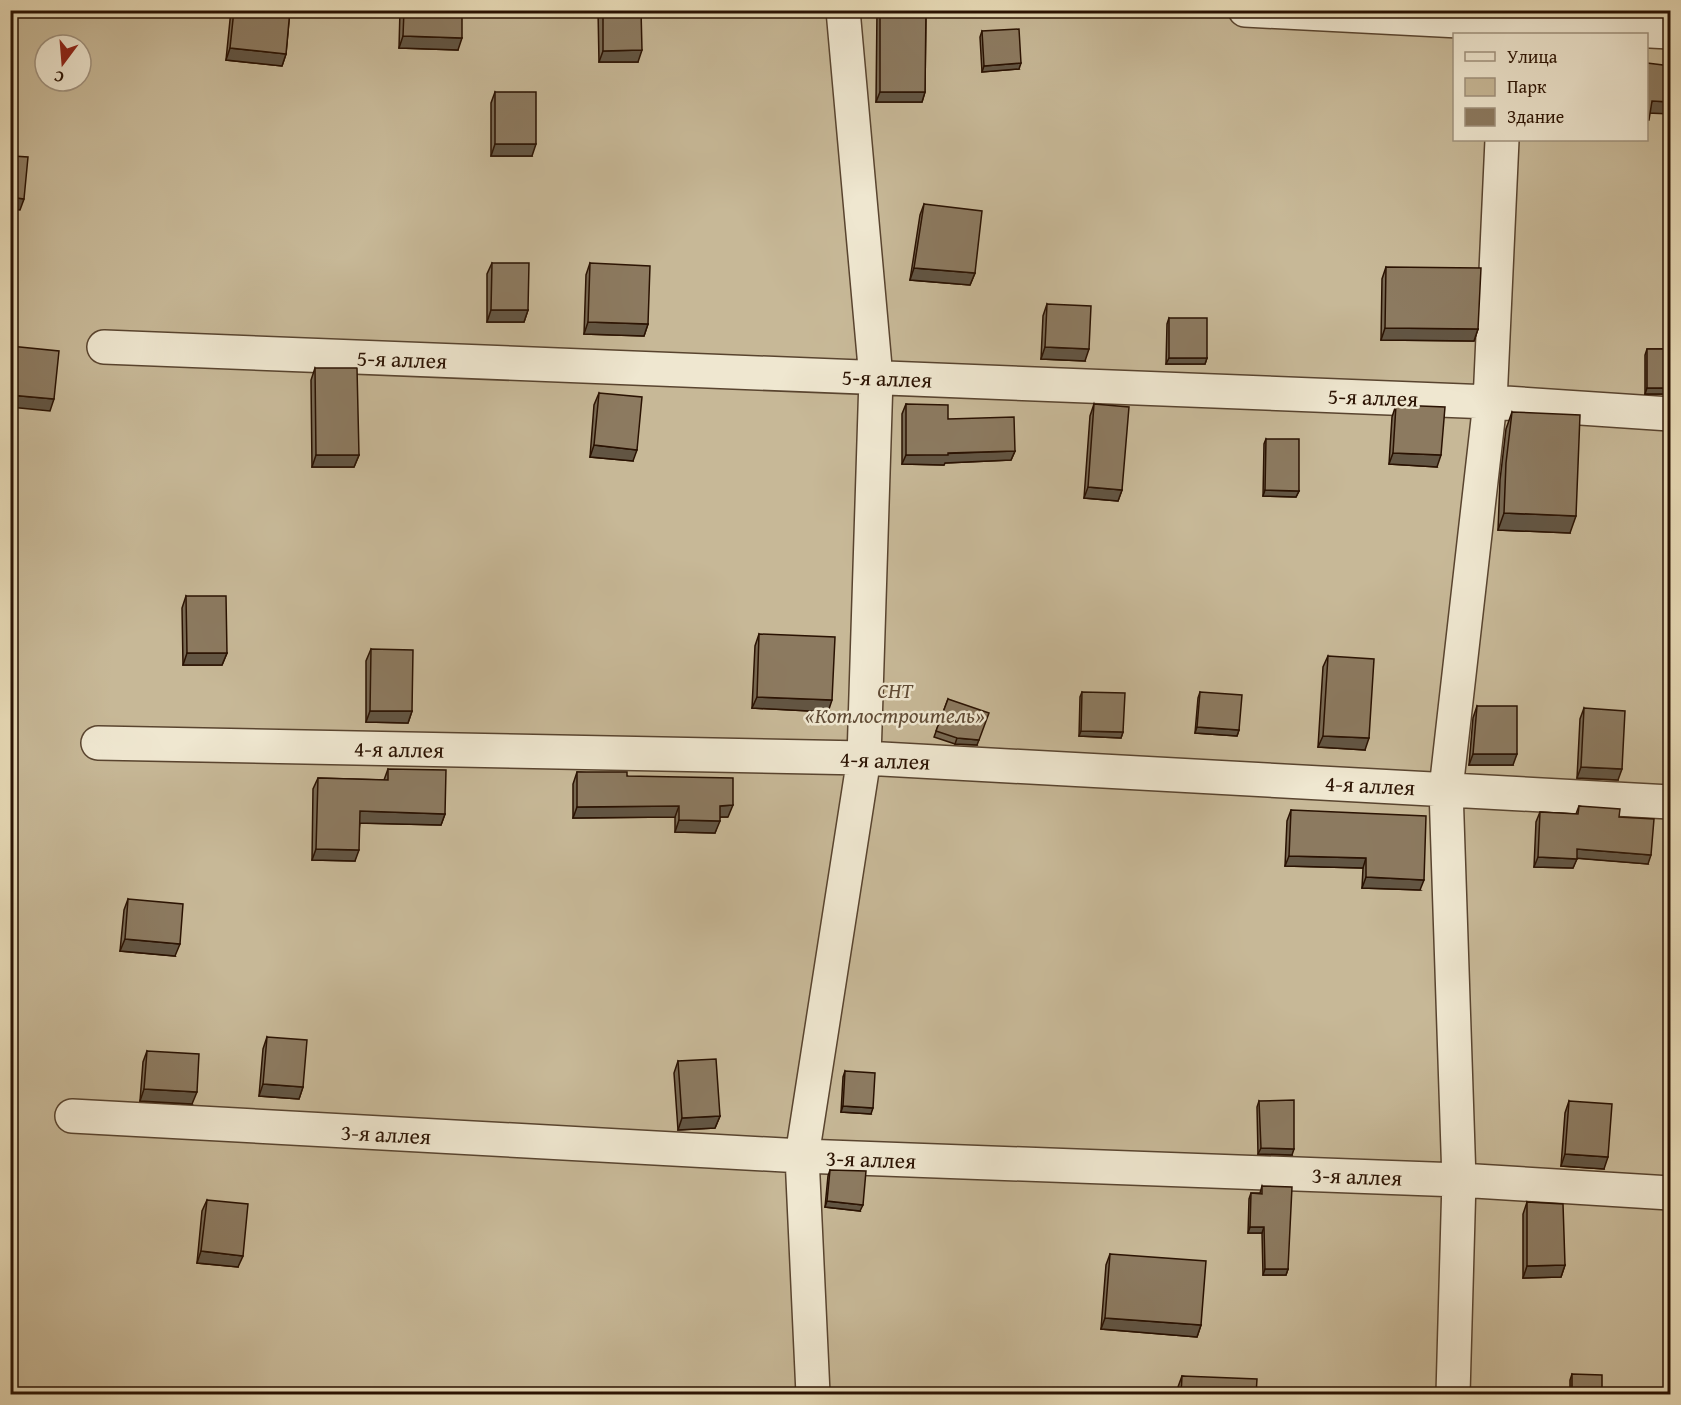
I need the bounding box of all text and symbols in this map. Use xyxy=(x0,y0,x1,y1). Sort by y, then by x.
north arrow xyxy=(33,33,93,93)
legend xyxy=(1453,33,1648,141)
text: Улица xyxy=(1507,43,1558,70)
text: С xyxy=(51,65,67,90)
text: Парк xyxy=(1507,73,1547,100)
text: Здание xyxy=(1507,103,1564,130)
street label: 5-я аллея xyxy=(356,341,448,377)
street label: 5-я аллея xyxy=(841,360,933,396)
street label: 5-я аллея xyxy=(1327,379,1419,415)
park label: СНТ «Котлостроитель» xyxy=(805,674,985,731)
street label: 4-я аллея xyxy=(354,732,444,766)
street label: 4-я аллея xyxy=(839,742,931,778)
street label: 4-я аллея xyxy=(1324,767,1416,803)
street label: 3-я аллея xyxy=(340,1116,432,1152)
street label: 3-я аллея xyxy=(825,1141,917,1177)
street label: 3-я аллея xyxy=(1311,1158,1403,1194)

